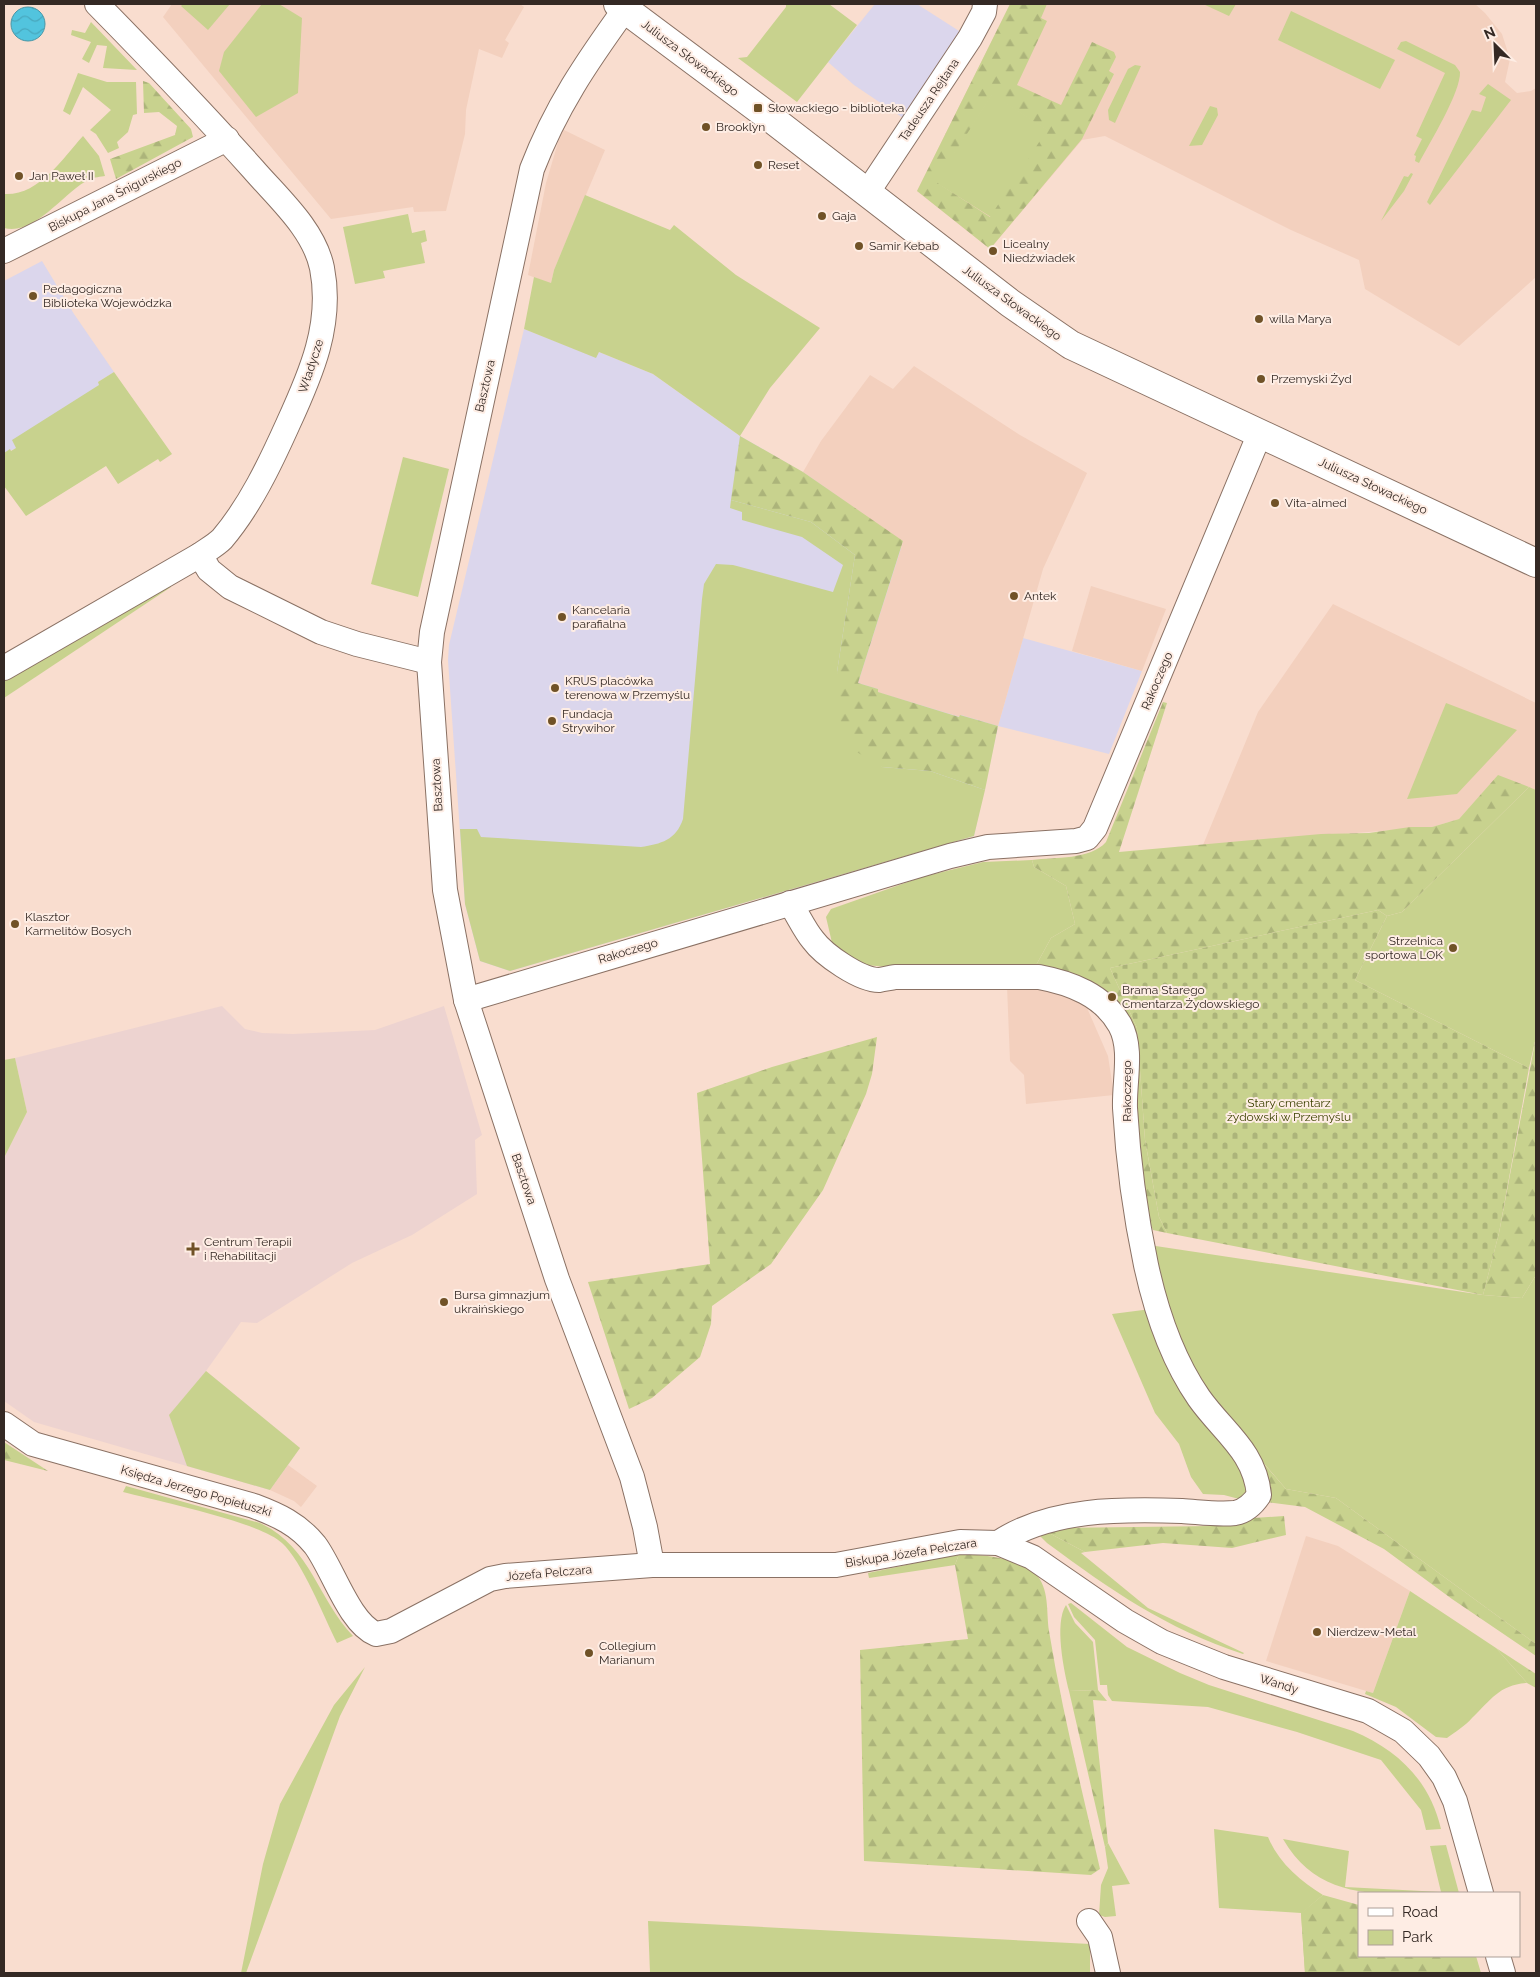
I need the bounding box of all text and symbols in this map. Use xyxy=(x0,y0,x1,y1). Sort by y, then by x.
street label: Juliusza Słowackiego xyxy=(639,17,741,99)
north arrow xyxy=(1470,20,1520,70)
text: N xyxy=(1482,24,1498,43)
street label: Tadeusza Rejtana xyxy=(896,56,962,144)
place label: Słowackiego - biblioteka xyxy=(768,101,904,115)
marker: Słowackiego - biblioteka xyxy=(752,102,764,114)
place label: Brooklyn xyxy=(716,120,765,134)
marker: Brooklyn xyxy=(700,121,712,133)
street label: Biskupa Jana Śnigurskiego xyxy=(46,155,184,235)
place label: Reset xyxy=(768,158,800,172)
marker: Reset xyxy=(752,159,764,171)
place label: Jan Paweł II xyxy=(29,169,94,183)
marker: Jan Paweł II xyxy=(13,170,25,182)
place label: Gaja xyxy=(832,209,856,223)
marker: Gaja xyxy=(816,210,828,222)
place label: Licealny Niedźwiadek xyxy=(1003,237,1076,265)
place label: Samir Kebab xyxy=(869,239,939,253)
marker: Samir Kebab xyxy=(853,240,865,252)
marker: Licealny Niedźwiadek xyxy=(987,245,999,257)
street label: Juliusza Słowackiego xyxy=(960,263,1064,343)
place label: Pedagogiczna Biblioteka Wojewódzka xyxy=(43,282,172,310)
marker: Pedagogiczna Biblioteka Wojewódzka xyxy=(27,290,39,302)
place label: willa Marya xyxy=(1269,312,1332,326)
marker: willa Marya xyxy=(1253,313,1265,325)
street label: Władycze xyxy=(296,337,326,395)
street label: Basztowa xyxy=(472,358,498,414)
place label: Przemyski Żyd xyxy=(1271,372,1352,386)
marker: Przemyski Żyd xyxy=(1255,373,1267,385)
street label: Juliusza Słowackiego xyxy=(1316,455,1430,517)
place label: Vita-almed xyxy=(1285,496,1347,510)
marker: Vita-almed xyxy=(1269,497,1281,509)
place label: Antek xyxy=(1024,589,1057,603)
marker: Antek xyxy=(1008,590,1020,602)
place label: Kancelaria parafialna xyxy=(572,603,630,631)
marker: Kancelaria parafialna xyxy=(556,611,568,623)
street label: Rakoczego xyxy=(1139,650,1175,712)
place label: KRUS placówka terenowa w Przemyślu xyxy=(565,674,690,702)
marker: KRUS placówka terenowa w Przemyślu xyxy=(549,682,561,694)
place label: Fundacja Strywihor xyxy=(562,707,615,735)
marker: Fundacja Strywihor xyxy=(546,715,558,727)
street label: Basztowa xyxy=(429,758,445,812)
place label: Klasztor Karmelitów Bosych xyxy=(25,910,131,938)
marker: Klasztor Karmelitów Bosych xyxy=(9,918,21,930)
place label: Strzelnica sportowa LOK xyxy=(1365,934,1443,962)
street label: Rakoczego xyxy=(597,935,659,967)
marker: Strzelnica sportowa LOK xyxy=(1447,942,1459,954)
place label: Brama Starego Cmentarza Żydowskiego xyxy=(1122,983,1260,1011)
marker: Brama Starego Cmentarza Żydowskiego xyxy=(1106,991,1118,1003)
street label: Rakoczego xyxy=(1120,1060,1134,1122)
park label: Stary cmentarz żydowski w Przemyślu xyxy=(1227,1096,1351,1124)
street label: Basztowa xyxy=(509,1152,539,1206)
place label: Centrum Terapii i Rehabilitacji xyxy=(204,1235,292,1263)
marker: Centrum Terapii i Rehabilitacji xyxy=(186,1242,200,1256)
place label: Bursa gimnazjum ukraińskiego xyxy=(454,1288,550,1316)
marker: Bursa gimnazjum ukraińskiego xyxy=(438,1296,450,1308)
street label: Księdza Jerzego Popiełuszki xyxy=(119,1463,273,1519)
street label: Biskupa Józefa Pelczara xyxy=(844,1536,978,1570)
street label: Józefa Pelczara xyxy=(505,1562,593,1584)
place label: Nierdzew-Metal xyxy=(1327,1625,1417,1639)
marker: Nierdzew-Metal xyxy=(1311,1626,1323,1638)
place label: Collegium Marianum xyxy=(599,1639,656,1667)
marker: Collegium Marianum xyxy=(583,1647,595,1659)
street label: Wandy xyxy=(1258,1672,1300,1697)
legend xyxy=(1358,1892,1520,1957)
text: Road xyxy=(1402,1903,1438,1921)
text: Park xyxy=(1402,1928,1433,1946)

